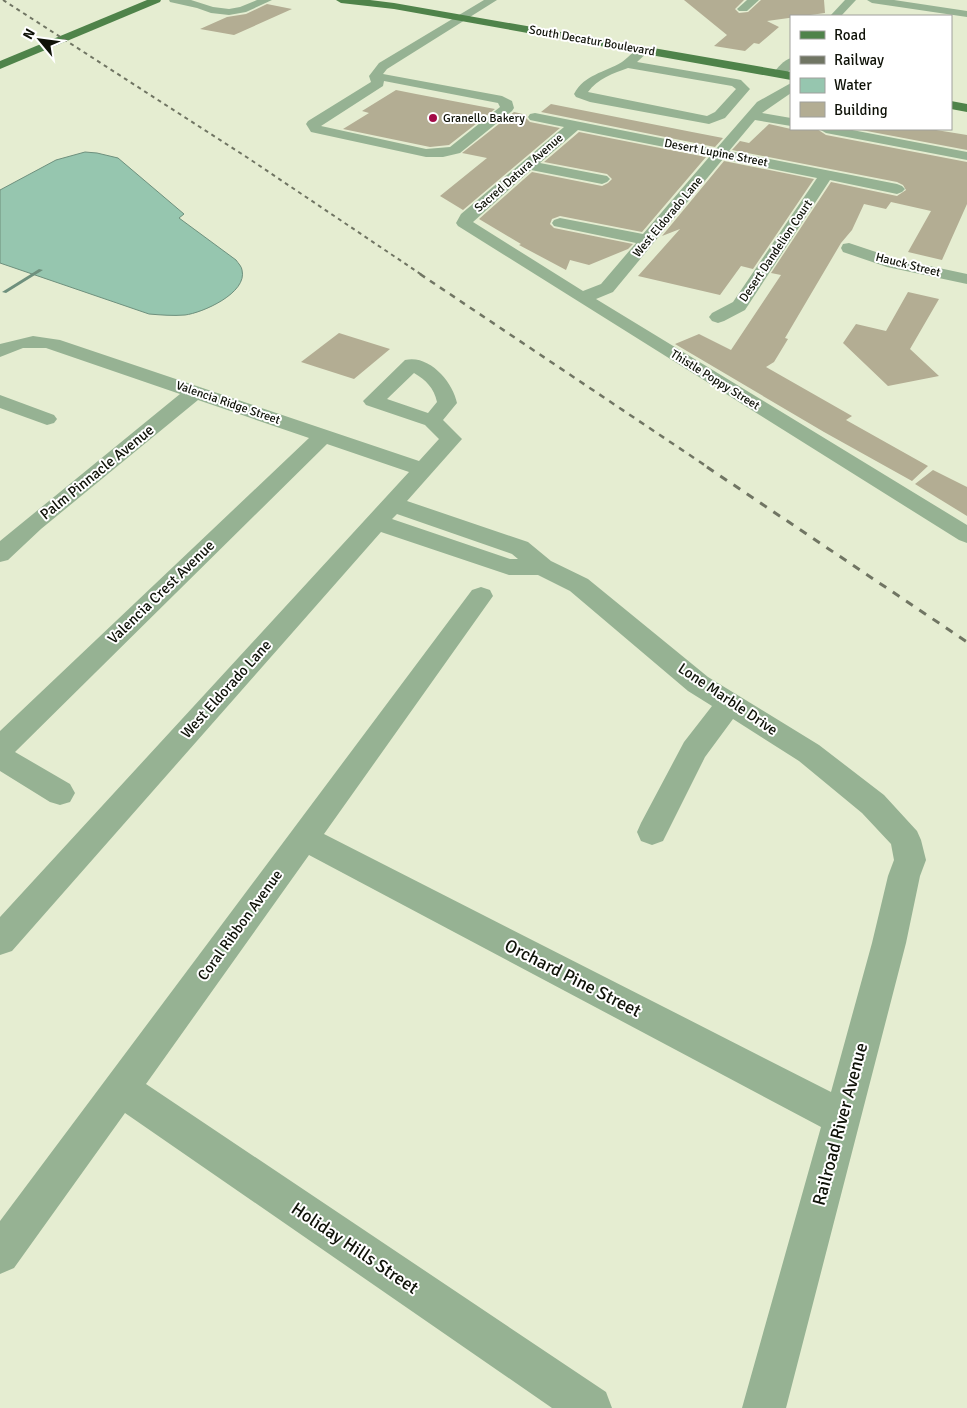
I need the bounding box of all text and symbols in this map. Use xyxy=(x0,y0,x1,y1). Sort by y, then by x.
north arrow xyxy=(15,15,65,65)
legend xyxy=(790,15,952,130)
street label: South Decatur Boulevard xyxy=(528,23,656,59)
text: N xyxy=(19,26,39,42)
text: Road xyxy=(834,26,866,44)
text: Railway xyxy=(834,51,884,69)
text: Water xyxy=(834,76,872,94)
text: Building xyxy=(834,101,888,119)
place label: Granello Bakery xyxy=(443,111,525,126)
marker: Granello Bakery xyxy=(427,112,439,124)
street label: Sacred Datura Avenue xyxy=(472,130,566,216)
street label: Desert Lupine Street xyxy=(663,136,769,170)
street label: West Eldorado Lane xyxy=(630,173,706,261)
street label: Desert Dandelion Court xyxy=(736,197,816,305)
street label: Hauck Street xyxy=(874,250,942,280)
street label: Thistle Poppy Street xyxy=(668,347,762,413)
street label: Valencia Ridge Street xyxy=(174,378,282,428)
street label: Palm Pinnacle Avenue xyxy=(37,421,157,523)
street label: Valencia Crest Avenue xyxy=(104,536,218,648)
street label: West Eldorado Lane xyxy=(177,636,275,742)
street label: Lone Marble Drive xyxy=(675,659,781,739)
street label: Coral Ribbon Avenue xyxy=(194,866,286,984)
street label: Orchard Pine Street xyxy=(501,934,645,1022)
street label: Railroad River Avenue xyxy=(808,1040,872,1208)
street label: Holiday Hills Street xyxy=(287,1197,423,1299)

